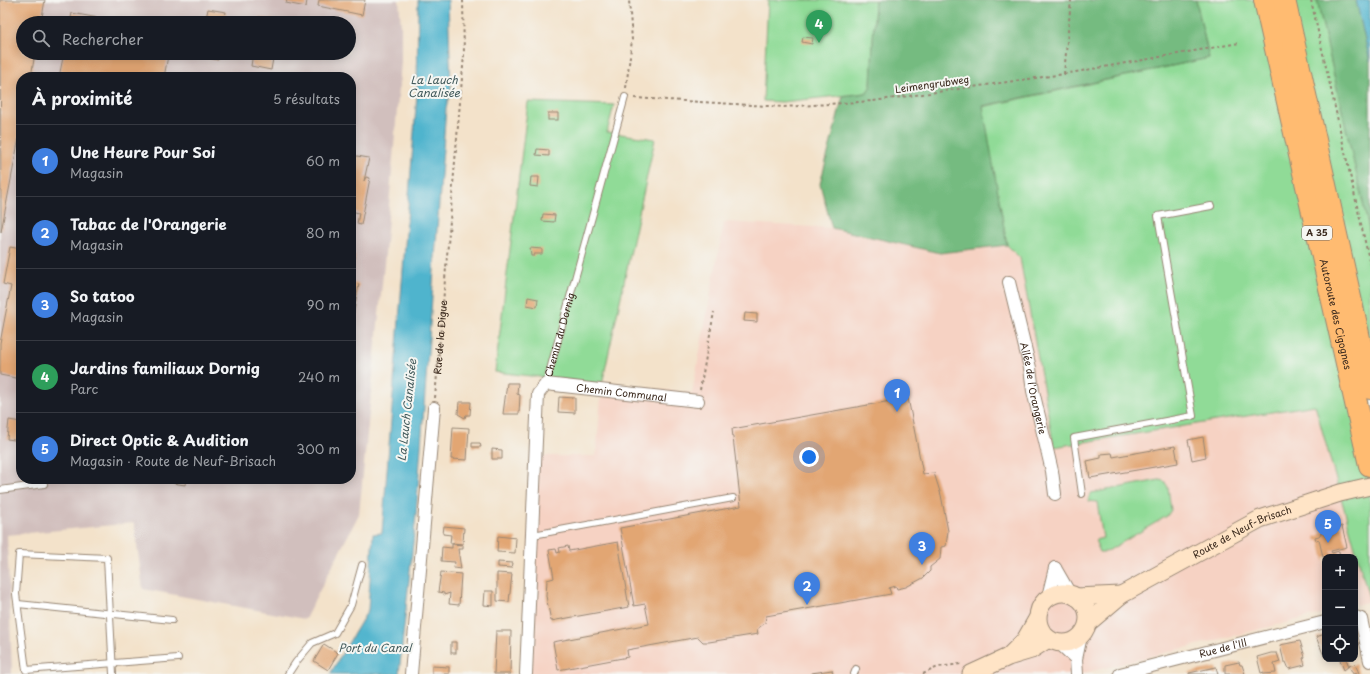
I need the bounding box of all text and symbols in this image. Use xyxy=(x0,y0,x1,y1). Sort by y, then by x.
pin: 4 xyxy=(806,10,832,43)
search box xyxy=(16,16,356,60)
icon: search xyxy=(30,27,52,49)
text: Rechercher xyxy=(62,27,143,50)
water label: La Lauch Canalisée xyxy=(408,71,461,101)
street label: Leimengrubweg xyxy=(894,71,970,96)
text: À proximité xyxy=(32,85,132,111)
text: 5 résultats xyxy=(273,89,340,108)
text: Une Heure Pour Soi xyxy=(70,140,215,163)
text: 1 xyxy=(42,151,48,170)
text: 60 m xyxy=(306,151,340,170)
text: Magasin xyxy=(70,163,123,182)
text: Tabac de l'Orangerie xyxy=(70,212,227,235)
text: 2 xyxy=(40,223,50,242)
text: 80 m xyxy=(306,223,340,242)
road number: A 35 xyxy=(1302,226,1332,240)
text: Magasin xyxy=(70,235,123,254)
street label: Autoroute des Cigognes xyxy=(1317,257,1356,371)
text: So tatoo xyxy=(70,284,135,307)
street label: Chemin du Dornig xyxy=(540,291,578,379)
text: 3 xyxy=(41,295,49,314)
text: 90 m xyxy=(307,295,340,314)
street label: Rue de la Digue xyxy=(429,299,450,375)
text: Magasin xyxy=(70,307,123,326)
street label: Allée de l'Orangerie xyxy=(1017,340,1051,436)
text: Jardins familiaux Dornig xyxy=(70,356,260,379)
water label: La Lauch Canalisée xyxy=(393,357,420,462)
text: 4 xyxy=(41,367,49,386)
text: 240 m xyxy=(298,367,340,386)
text: Parc xyxy=(70,379,98,398)
street label: Chemin Communal xyxy=(576,379,668,404)
pin: 1 xyxy=(884,379,910,412)
text: Direct Optic & Audition xyxy=(70,428,249,451)
text: 5 xyxy=(41,439,49,458)
text: 300 m xyxy=(296,439,340,458)
your location xyxy=(799,447,819,467)
text: Magasin · Route de Neuf-Brisach xyxy=(70,451,276,470)
street label: Route de Neuf-Brisach xyxy=(1189,501,1293,562)
pin: 5 xyxy=(1315,510,1341,543)
pin: 3 xyxy=(909,532,935,565)
map controls xyxy=(1322,554,1358,662)
button: + xyxy=(1322,554,1358,590)
pin: 2 xyxy=(794,572,820,605)
button: − xyxy=(1322,590,1358,626)
button: locate xyxy=(1322,626,1358,662)
street label: Rue de l'Ill xyxy=(1197,634,1248,661)
water label: Port du Canal xyxy=(339,639,413,656)

